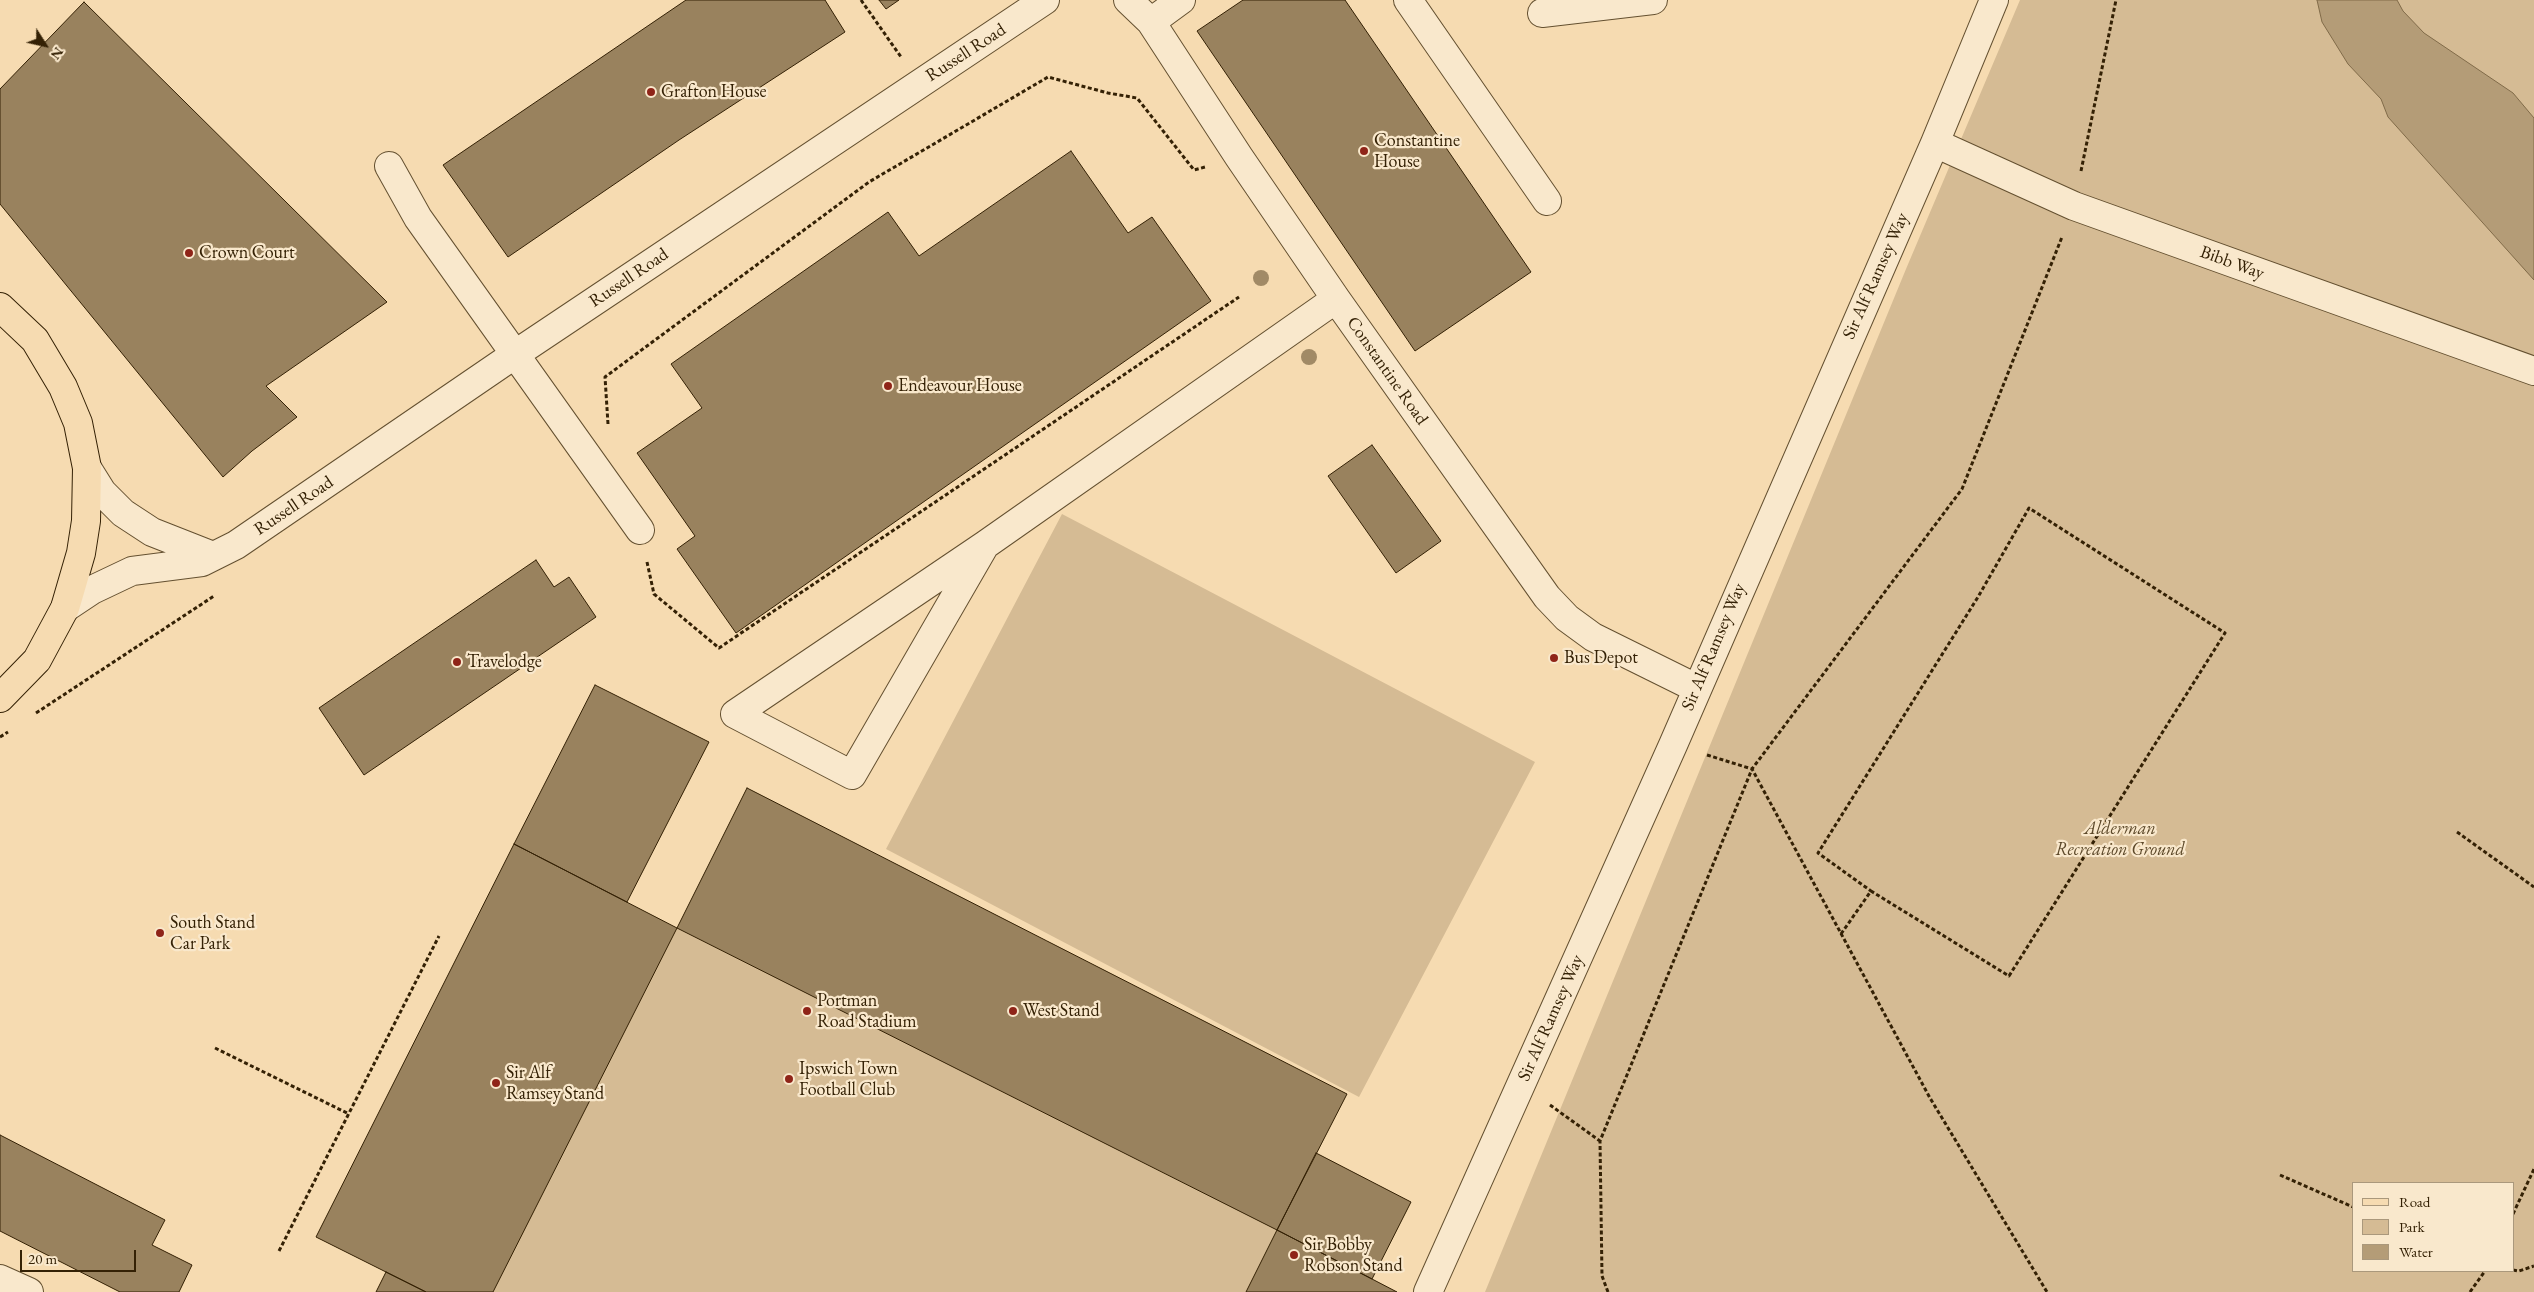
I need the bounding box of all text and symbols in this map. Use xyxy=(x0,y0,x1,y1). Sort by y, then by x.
street label: Russell Road xyxy=(922,19,1010,87)
north arrow xyxy=(20,20,70,70)
text: N xyxy=(47,44,68,63)
place label: Grafton House xyxy=(661,81,767,103)
marker: Grafton House xyxy=(645,86,657,98)
place label: Constantine House xyxy=(1374,130,1460,172)
marker: Constantine House xyxy=(1358,145,1370,157)
street label: Sir Alf Ramsey Way xyxy=(1838,209,1914,343)
street label: Bibb Way xyxy=(2197,241,2267,285)
place label: Crown Court xyxy=(199,242,295,264)
street label: Russell Road xyxy=(585,244,673,312)
marker: Crown Court xyxy=(183,247,195,259)
street label: Constantine Road xyxy=(1342,313,1432,429)
place label: Endeavour House xyxy=(898,375,1022,397)
marker: Endeavour House xyxy=(882,380,894,392)
street label: Russell Road xyxy=(250,472,338,540)
street label: Sir Alf Ramsey Way xyxy=(1677,580,1751,714)
place label: Bus Depot xyxy=(1564,647,1638,669)
place label: Travelodge xyxy=(467,651,542,673)
marker: Bus Depot xyxy=(1548,652,1560,664)
marker: Travelodge xyxy=(451,656,463,668)
park label: Alderman Recreation Ground xyxy=(2055,818,2185,861)
place label: South Stand Car Park xyxy=(170,912,255,954)
marker: South Stand Car Park xyxy=(154,927,166,939)
street label: Sir Alf Ramsey Way xyxy=(1513,951,1589,1085)
place label: Portman Road Stadium xyxy=(817,990,916,1032)
place label: West Stand xyxy=(1023,1000,1100,1022)
marker: Portman Road Stadium xyxy=(801,1005,813,1017)
marker: West Stand xyxy=(1007,1005,1019,1017)
place label: Ipswich Town Football Club xyxy=(799,1058,898,1100)
place label: Sir Alf Ramsey Stand xyxy=(506,1062,604,1104)
marker: Ipswich Town Football Club xyxy=(783,1073,795,1085)
marker: Sir Alf Ramsey Stand xyxy=(490,1077,502,1089)
legend xyxy=(2352,1182,2514,1272)
text: Road xyxy=(2399,1192,2430,1211)
text: Park xyxy=(2399,1217,2425,1236)
place label: Sir Bobby Robson Stand xyxy=(1304,1234,1403,1276)
scale bar xyxy=(22,1240,139,1272)
text: Water xyxy=(2399,1242,2433,1261)
text: 20 m xyxy=(28,1249,57,1268)
marker: Sir Bobby Robson Stand xyxy=(1288,1249,1300,1261)

